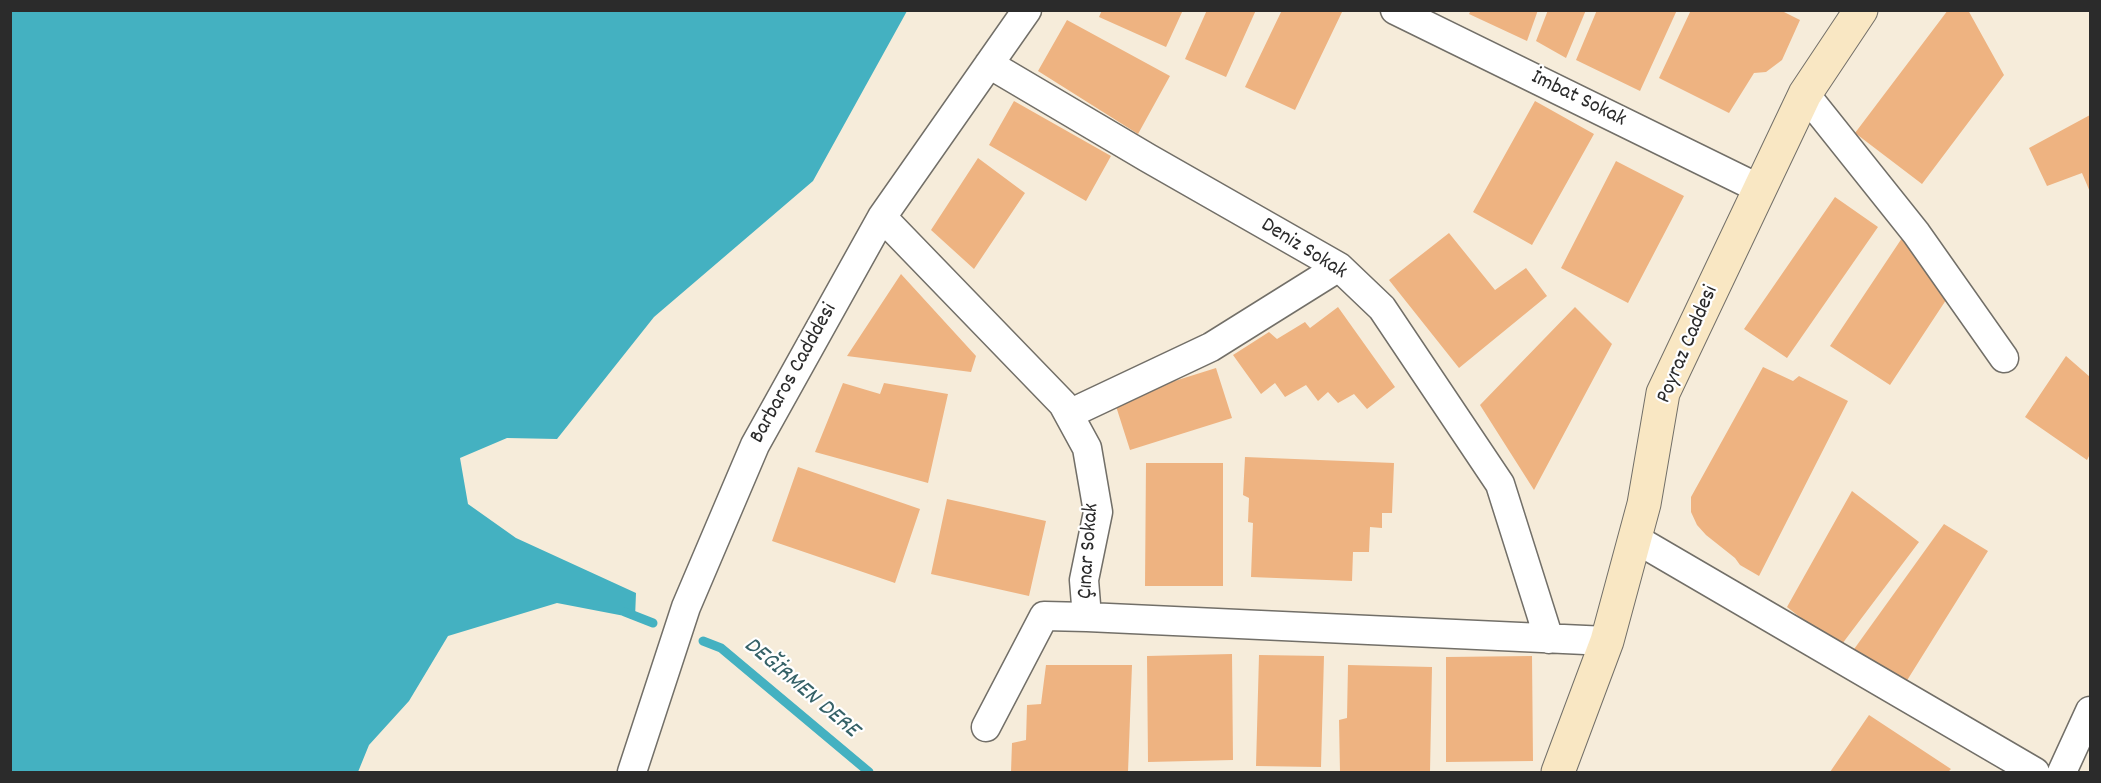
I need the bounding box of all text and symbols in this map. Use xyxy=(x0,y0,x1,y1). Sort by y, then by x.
street label: İmbat Sokak xyxy=(1526,66,1630,134)
street label: Deniz Sokak xyxy=(1255,213,1351,287)
street label: Poyraz Caddesi xyxy=(1652,282,1726,408)
street label: Barbaros Cadddesi xyxy=(746,299,844,449)
street label: Çınar Sokak xyxy=(1073,502,1107,600)
water label: DEĞİRMEN DERE xyxy=(736,632,864,746)

